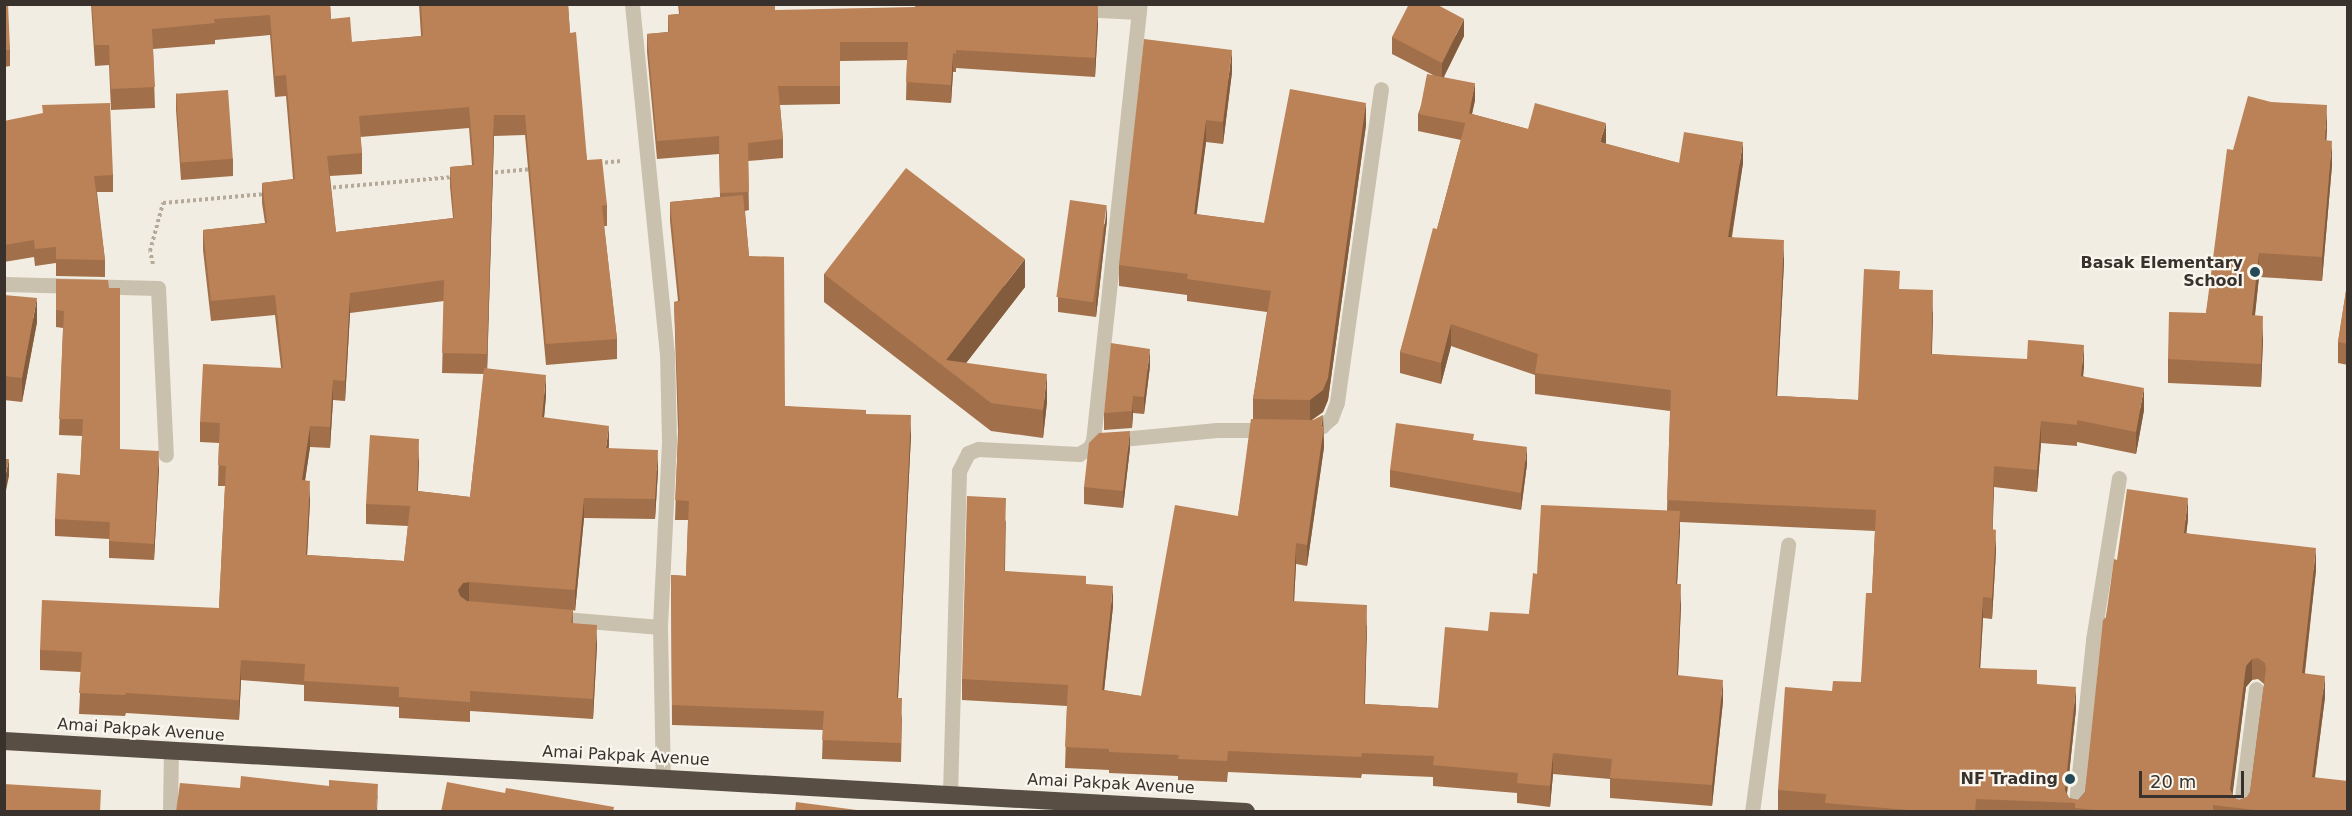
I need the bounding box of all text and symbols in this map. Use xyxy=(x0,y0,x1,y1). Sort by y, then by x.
place label: Basak Elementary School xyxy=(2081,253,2243,291)
marker: Basak Elementary School xyxy=(2248,265,2262,279)
street label: Amai Pakpak Avenue xyxy=(57,715,225,745)
street label: Amai Pakpak Avenue xyxy=(542,742,710,770)
scale bar xyxy=(2142,759,2247,797)
place label: NF Trading xyxy=(1960,769,2058,789)
street label: Amai Pakpak Avenue xyxy=(1027,770,1195,798)
text: 20 m xyxy=(2150,771,2196,792)
marker: NF Trading xyxy=(2063,772,2077,786)

